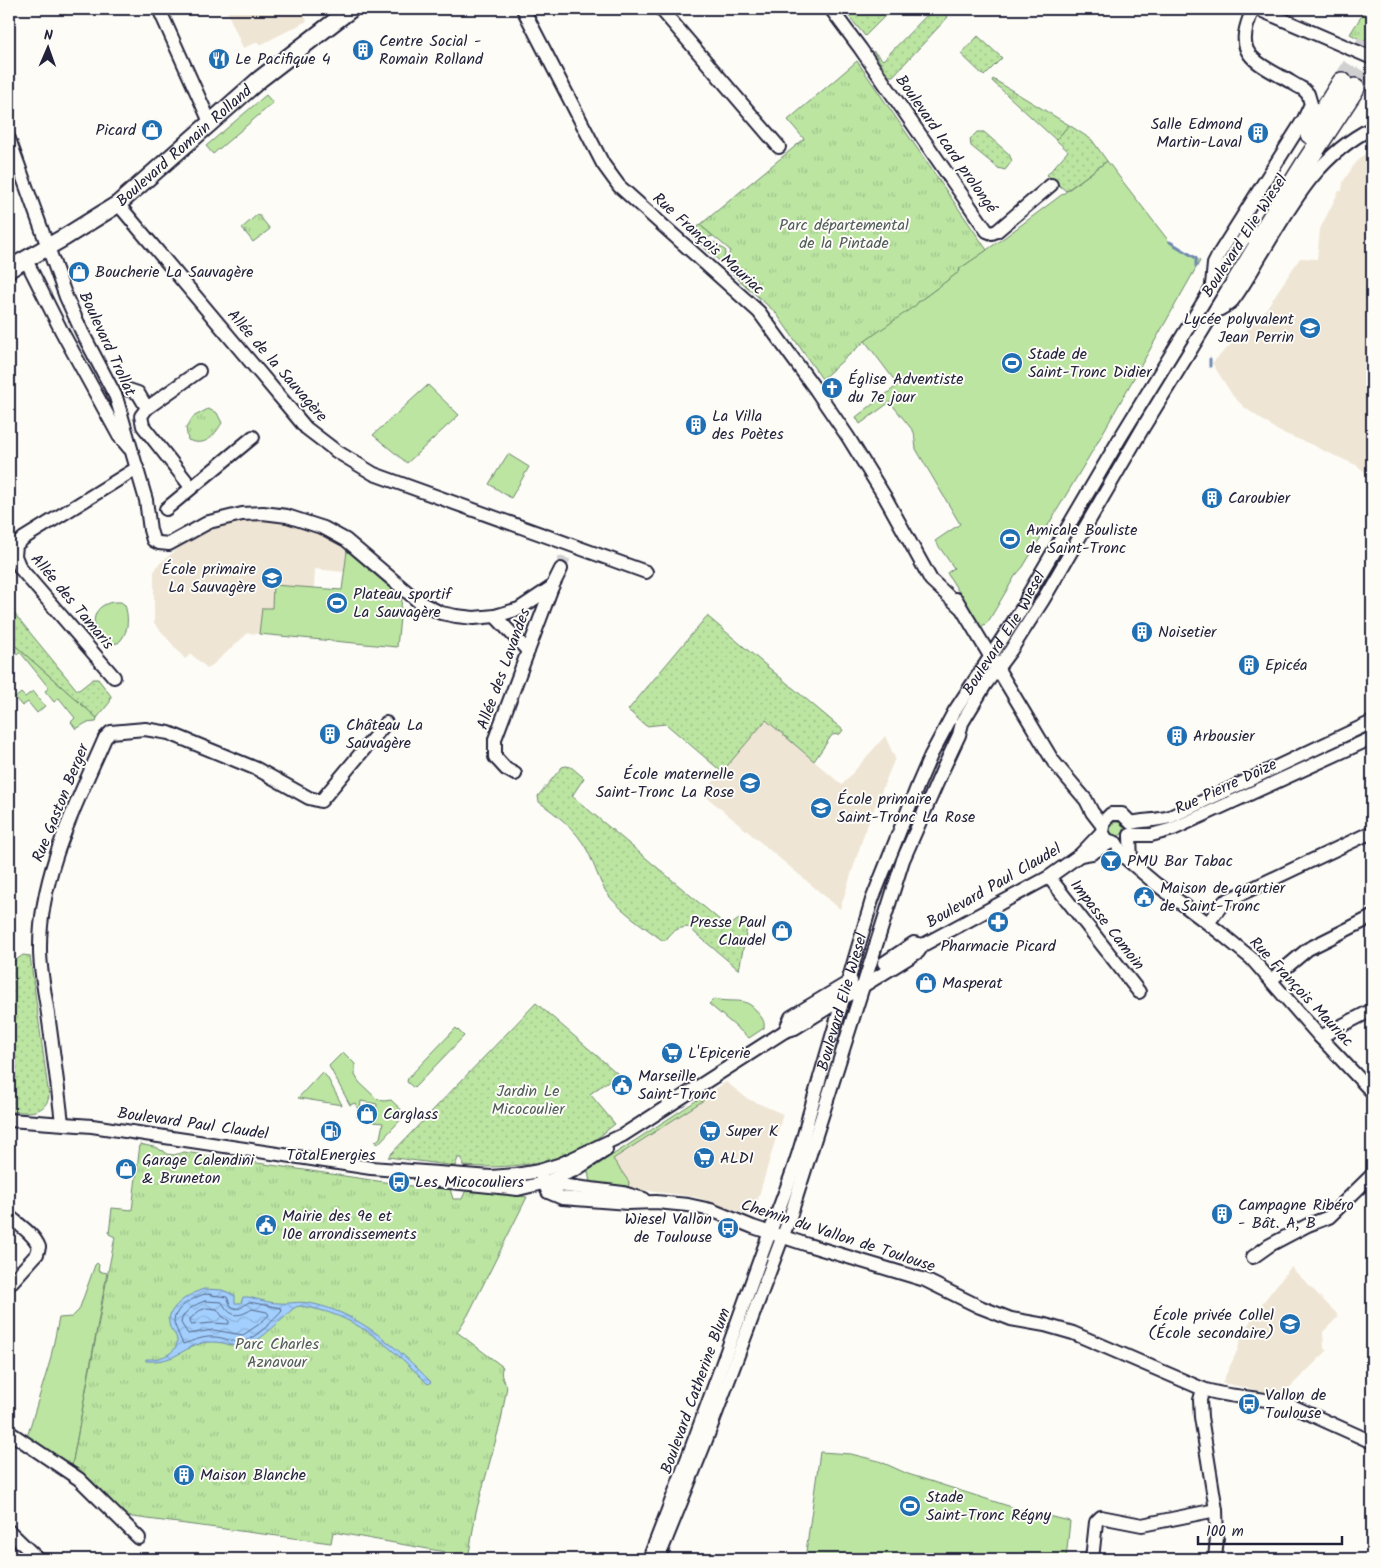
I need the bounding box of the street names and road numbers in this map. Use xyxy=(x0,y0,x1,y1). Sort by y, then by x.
street label: Boulevard Icard prolongé xyxy=(889,70,1004,219)
street label: Boulevard Romain Rolland xyxy=(110,78,259,213)
street label: Boulevard Elie Wiesel xyxy=(1196,169,1294,303)
street label: Rue François Mauriac xyxy=(646,187,770,301)
street label: Boulevard Trollat xyxy=(72,288,143,401)
street label: Allée de la Sauvagère xyxy=(221,304,333,428)
street label: Allée des Tamaris xyxy=(24,548,120,656)
street label: Boulevard Elie Wiesel xyxy=(956,566,1052,700)
street label: Allée des Lavandes xyxy=(470,605,538,733)
street label: Rue Gaston Berger xyxy=(26,738,97,866)
street label: Rue Pierre Doize xyxy=(1171,752,1281,822)
street label: Boulevard Paul Claudel xyxy=(922,837,1066,935)
street label: Impasse Camoin xyxy=(1063,874,1151,976)
street label: Boulevard Elie Wiesel xyxy=(810,930,874,1074)
street label: Rue François Mauriac xyxy=(1243,931,1359,1053)
street label: Boulevard Paul Claudel xyxy=(116,1101,270,1147)
street label: Chemin du Vallon de Toulouse xyxy=(738,1193,938,1279)
street label: Boulevard Catherine Blum xyxy=(654,1304,738,1478)

